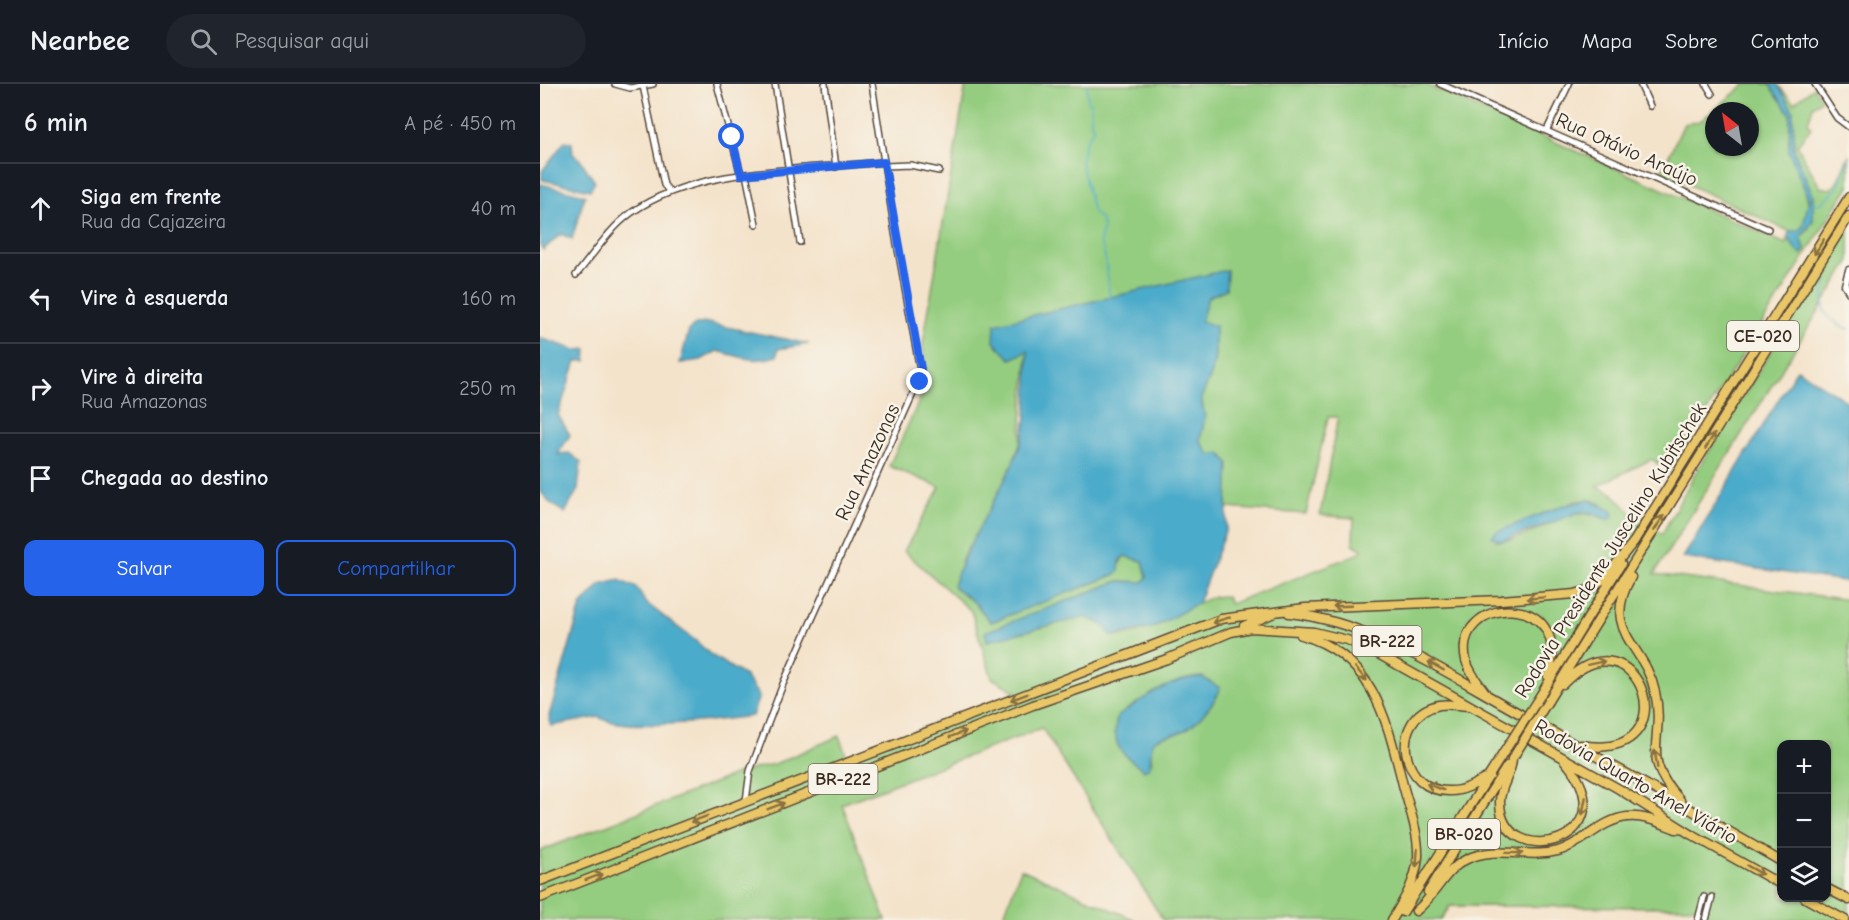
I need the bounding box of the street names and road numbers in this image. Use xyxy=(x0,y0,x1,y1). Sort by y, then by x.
street label: Rua Otávio Araújo xyxy=(1552,108,1701,191)
road number: CE-020 xyxy=(1727,321,1799,351)
street label: Rodovia Presidente Juscelino Kubitschek xyxy=(1510,398,1711,702)
street label: Rua Amazonas xyxy=(830,400,905,524)
road number: BR-222 xyxy=(1352,626,1422,656)
street label: Rodovia Quarto Anel Viário xyxy=(1530,714,1741,849)
road number: BR-222 xyxy=(808,764,878,794)
road number: BR-020 xyxy=(1428,819,1500,849)

